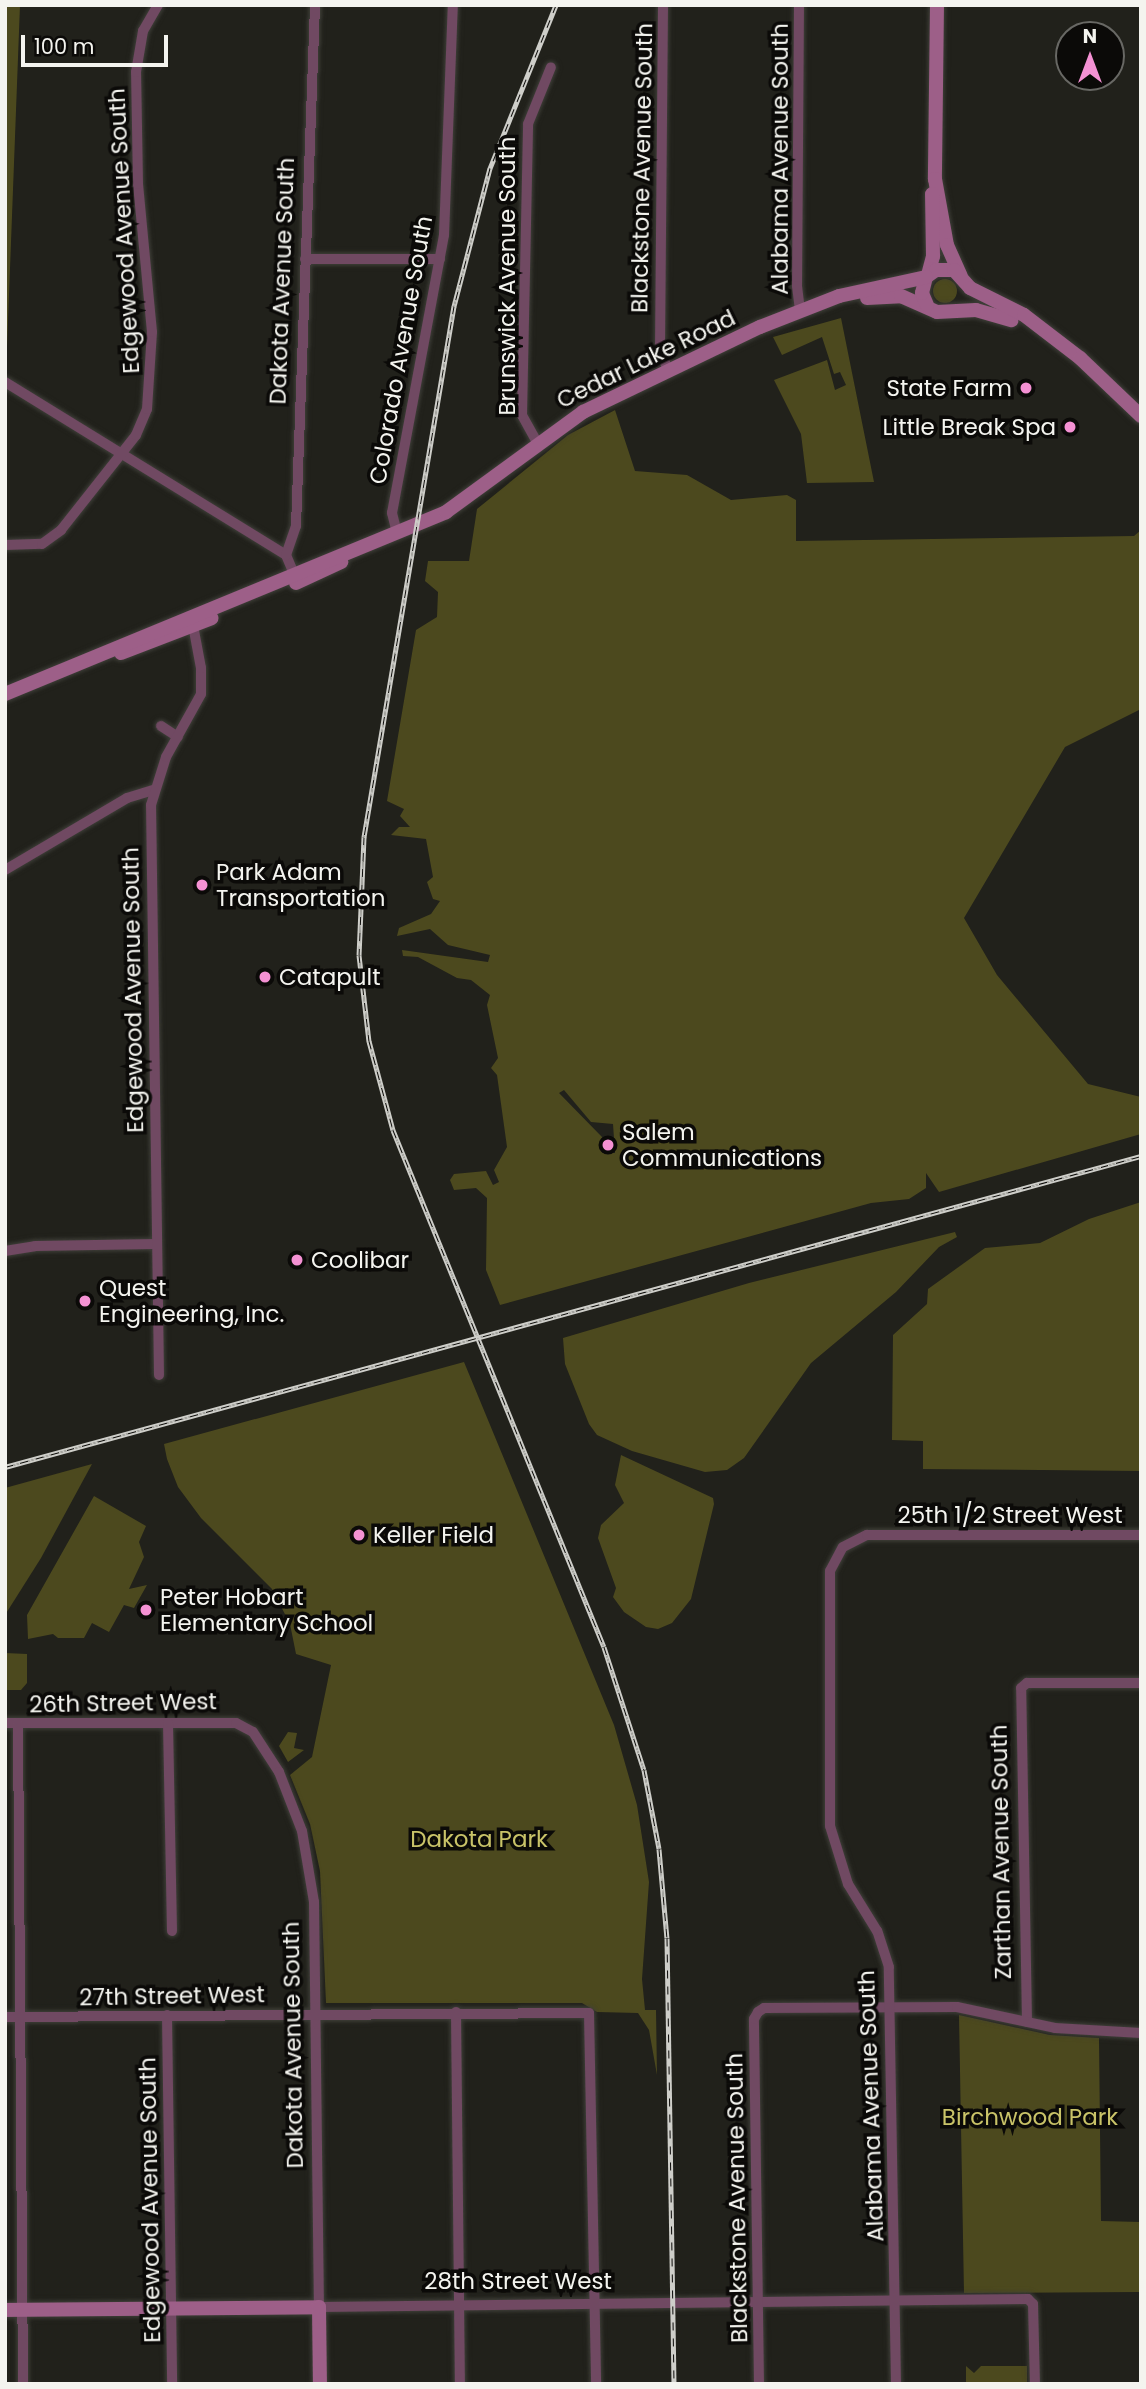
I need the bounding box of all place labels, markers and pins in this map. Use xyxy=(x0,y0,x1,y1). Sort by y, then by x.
place label: State Farm xyxy=(886,374,1012,402)
marker: State Farm xyxy=(1018,380,1034,396)
place label: Little Break Spa xyxy=(883,413,1056,441)
marker: Little Break Spa xyxy=(1062,419,1078,435)
place label: Park Adam Transportation xyxy=(216,858,386,912)
marker: Park Adam Transportation xyxy=(194,877,210,893)
place label: Catapult xyxy=(279,963,381,991)
marker: Catapult xyxy=(257,969,273,985)
place label: Salem Communications xyxy=(622,1118,822,1172)
marker: Salem Communications xyxy=(600,1137,616,1153)
place label: Coolibar xyxy=(311,1246,409,1274)
marker: Coolibar xyxy=(289,1252,305,1268)
place label: Quest Engineering, Inc. xyxy=(99,1274,284,1328)
marker: Quest Engineering, Inc. xyxy=(77,1293,93,1309)
place label: Keller Field xyxy=(373,1521,494,1549)
marker: Keller Field xyxy=(351,1527,367,1543)
place label: Peter Hobart Elementary School xyxy=(160,1583,373,1637)
marker: Peter Hobart Elementary School xyxy=(138,1602,154,1618)

